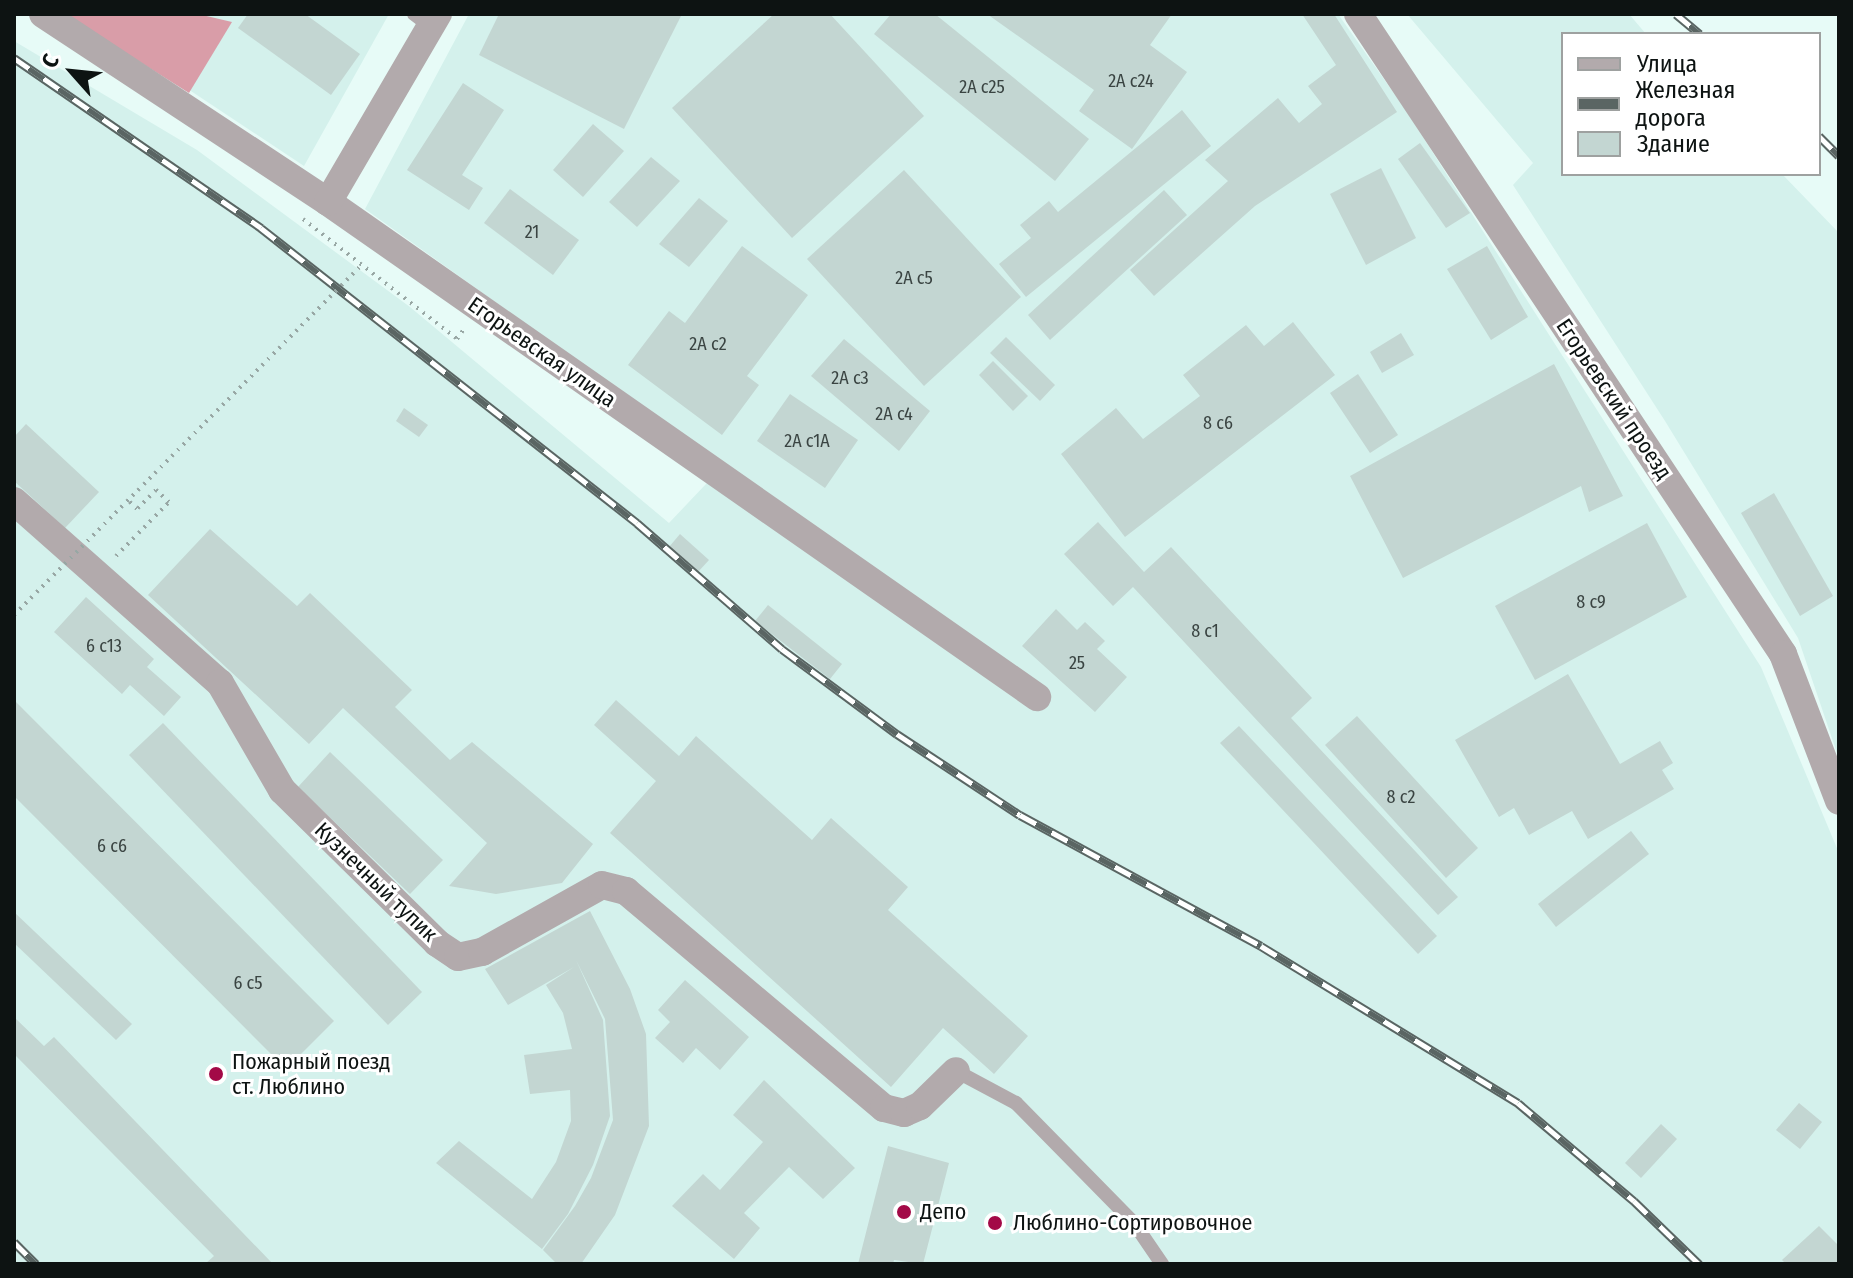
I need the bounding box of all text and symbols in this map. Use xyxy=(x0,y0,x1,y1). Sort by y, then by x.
north arrow xyxy=(32,32,112,112)
legend xyxy=(1561,32,1821,176)
text: С xyxy=(36,50,65,72)
text: Улица xyxy=(1637,50,1697,78)
house number: 2А с24 xyxy=(1108,70,1154,92)
house number: 2А с25 xyxy=(959,76,1005,98)
text: Железная дорога xyxy=(1636,76,1735,132)
text: Здание xyxy=(1637,130,1710,158)
house number: 21 xyxy=(525,221,539,243)
house number: 2А с5 xyxy=(895,267,933,289)
street label: Егорьевская улица xyxy=(463,291,621,413)
street label: Егорьевский проезд xyxy=(1551,314,1677,484)
house number: 2А с2 xyxy=(689,333,727,355)
house number: 2А с3 xyxy=(831,367,869,389)
house number: 2А с4 xyxy=(875,403,913,425)
house number: 8 с6 xyxy=(1203,412,1233,434)
house number: 2А с1А xyxy=(784,430,830,452)
house number: 8 с9 xyxy=(1576,591,1606,613)
house number: 8 с1 xyxy=(1191,620,1219,642)
house number: 6 с13 xyxy=(86,635,122,657)
house number: 25 xyxy=(1069,652,1085,674)
house number: 8 с2 xyxy=(1387,786,1415,808)
street label: Кузнечный тупик xyxy=(309,817,443,947)
house number: 6 с6 xyxy=(97,835,127,857)
house number: 6 с5 xyxy=(233,972,263,994)
place label: Пожарный поезд ст. Люблино xyxy=(232,1048,390,1100)
marker: Пожарный поезд ст. Люблино xyxy=(207,1065,225,1083)
place label: Депо xyxy=(920,1199,966,1225)
marker: Депо xyxy=(895,1203,913,1221)
place label: Люблино-Сортировочное xyxy=(1013,1210,1252,1236)
marker: Люблино-Сортировочное xyxy=(984,1212,1006,1234)

